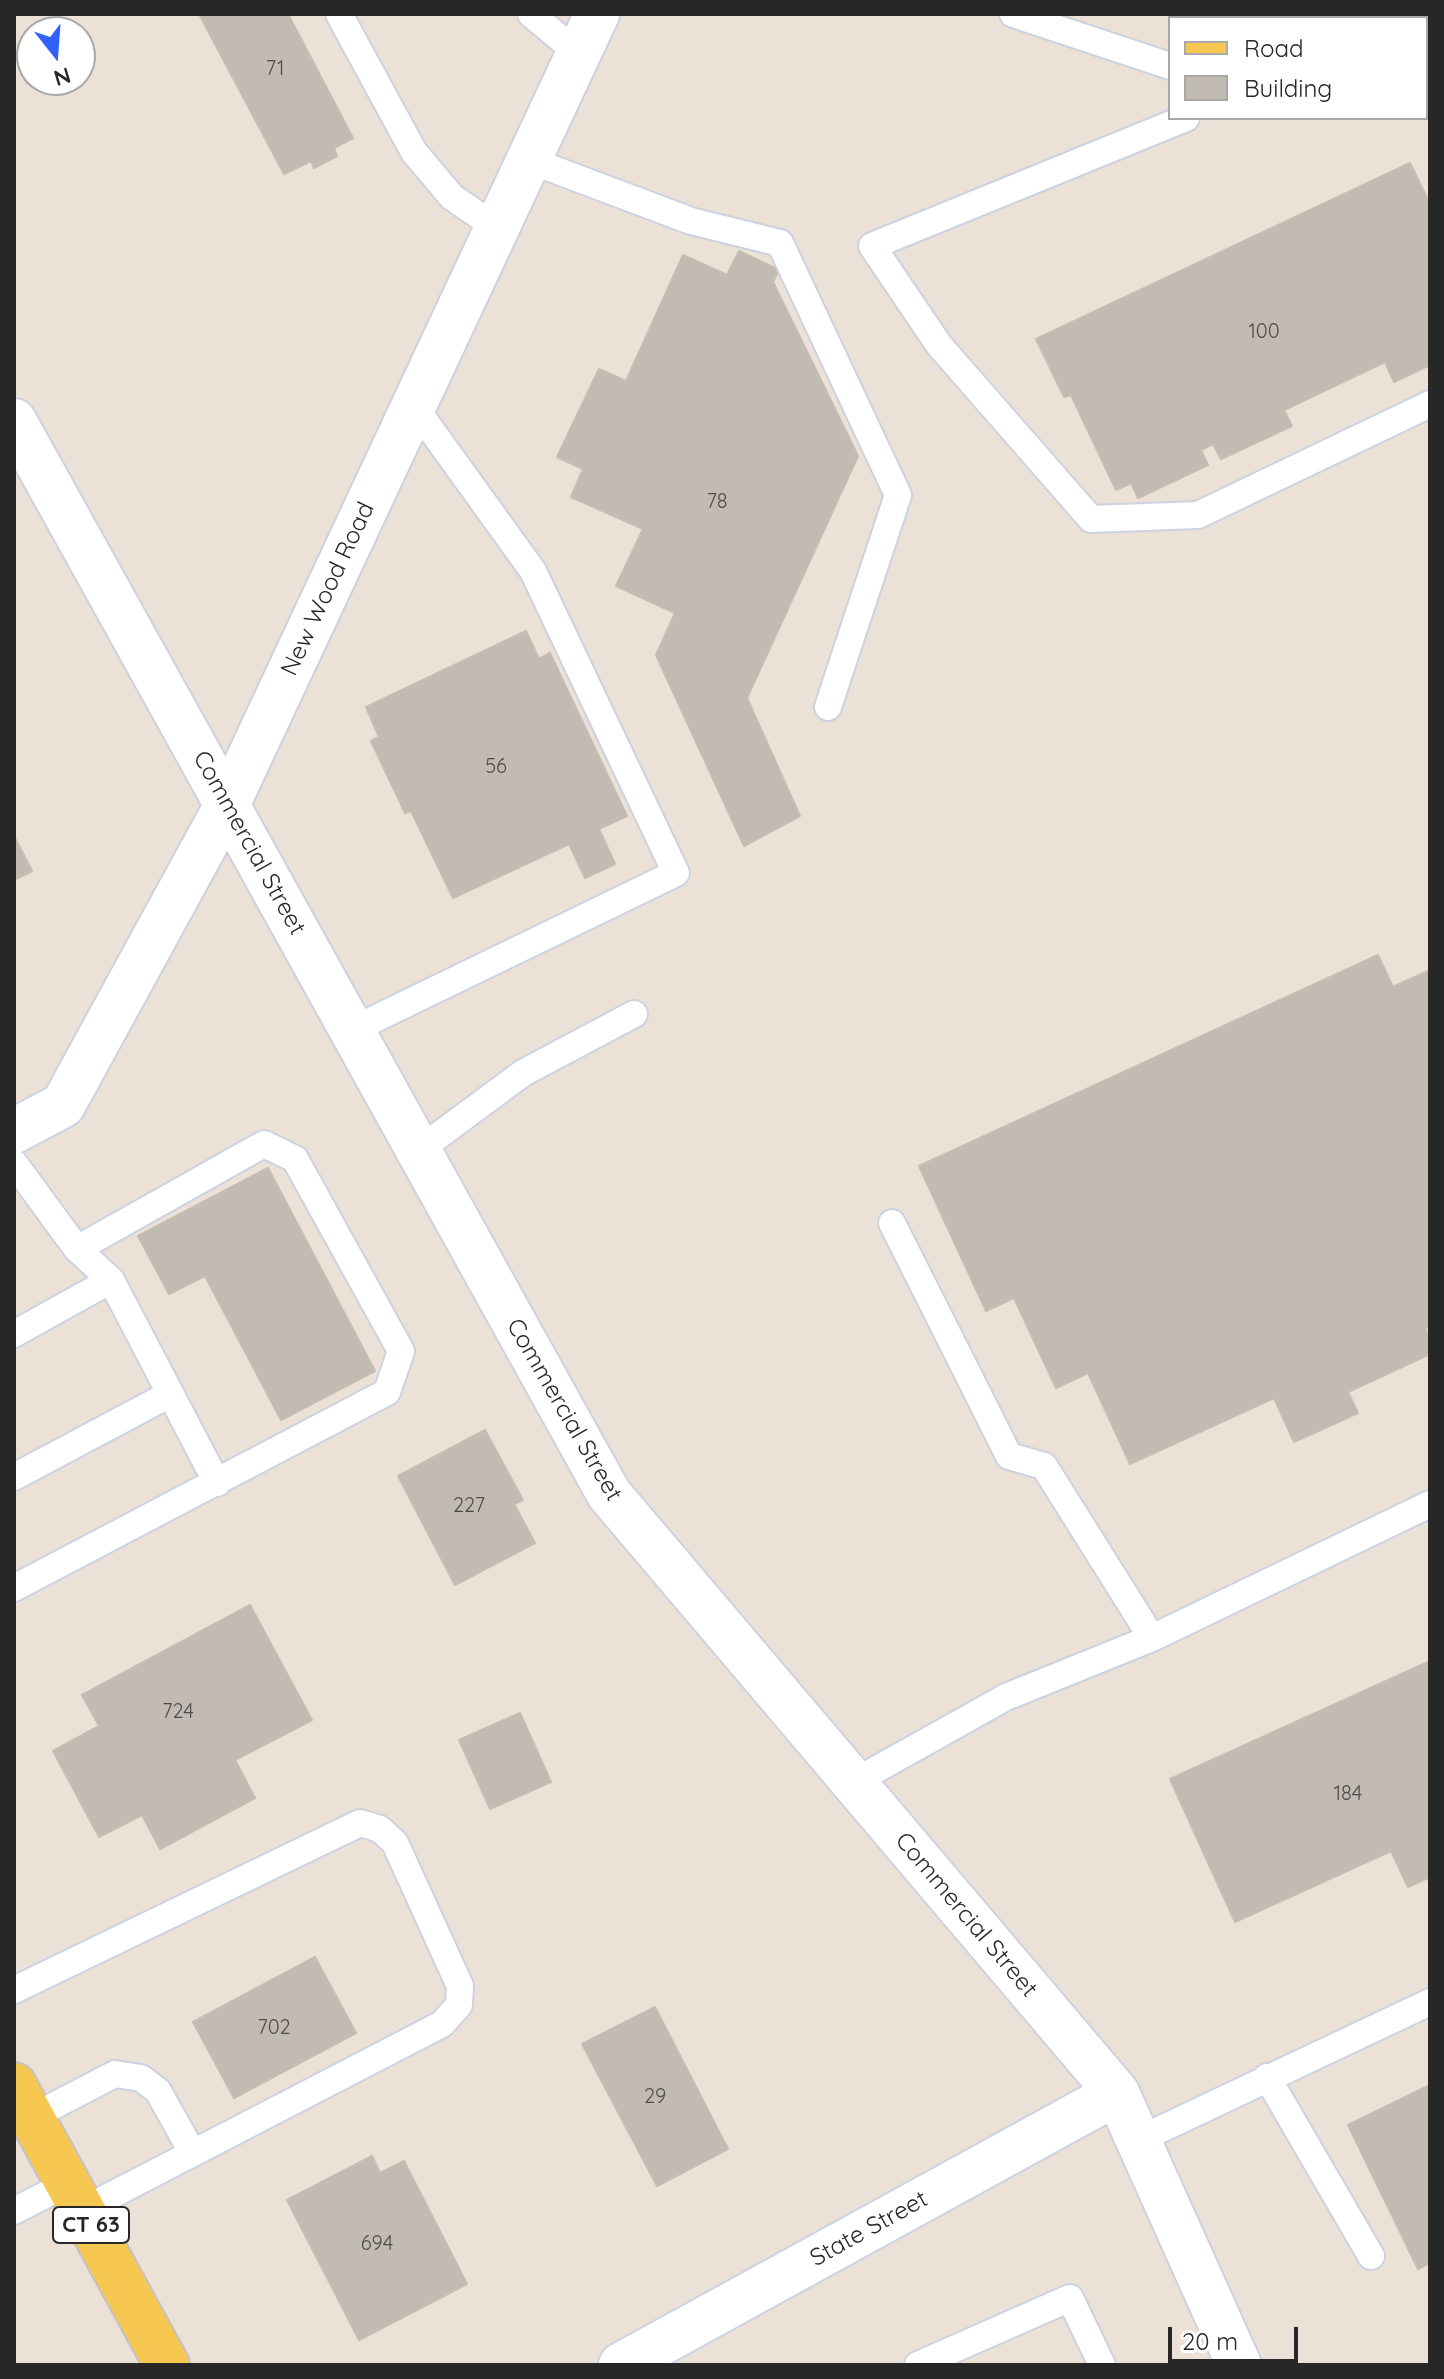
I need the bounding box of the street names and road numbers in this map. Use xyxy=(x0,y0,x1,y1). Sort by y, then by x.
street label: New Wood Road xyxy=(275,498,381,680)
street label: Commercial Street xyxy=(186,746,312,940)
street label: Commercial Street xyxy=(500,1314,628,1506)
street label: Commercial Street xyxy=(889,1827,1043,2003)
street label: State Street xyxy=(805,2185,933,2273)
road number: CT 63 xyxy=(53,2207,129,2243)

